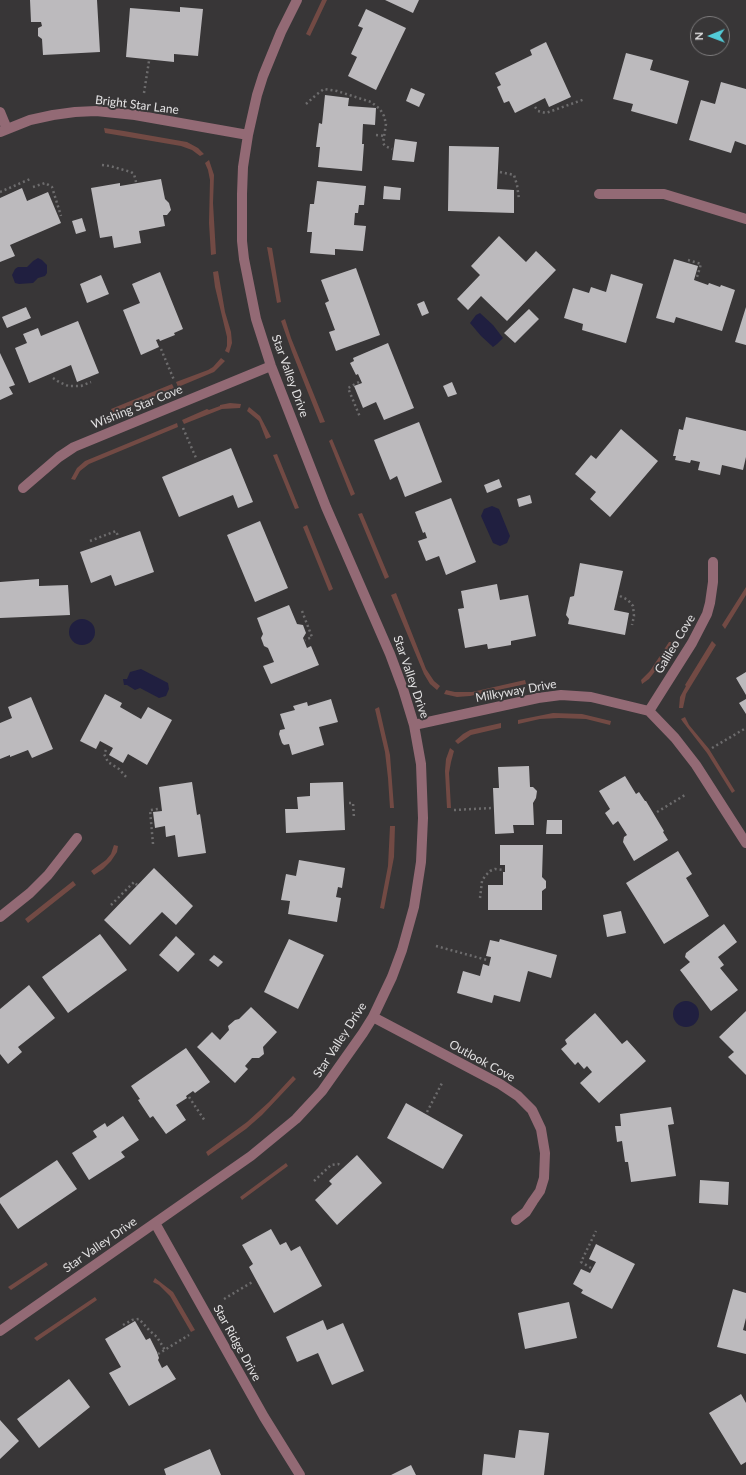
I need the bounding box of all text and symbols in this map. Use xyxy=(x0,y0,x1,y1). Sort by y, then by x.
north arrow xyxy=(690,16,730,56)
text: N xyxy=(692,32,705,41)
street label: Bright Star Lane xyxy=(94,93,180,117)
street label: Star Valley Drive xyxy=(268,333,312,419)
street label: Wishing Star Cove xyxy=(89,382,185,432)
street label: Galileo Cove xyxy=(652,612,698,676)
street label: Star Valley Drive xyxy=(390,634,432,720)
street label: Milkyway Drive xyxy=(474,677,558,705)
street label: Star Valley Drive xyxy=(310,1000,370,1080)
street label: Outlook Cove xyxy=(447,1037,517,1085)
street label: Star Valley Drive xyxy=(60,1214,140,1276)
street label: Star Ridge Drive xyxy=(210,1302,264,1384)

